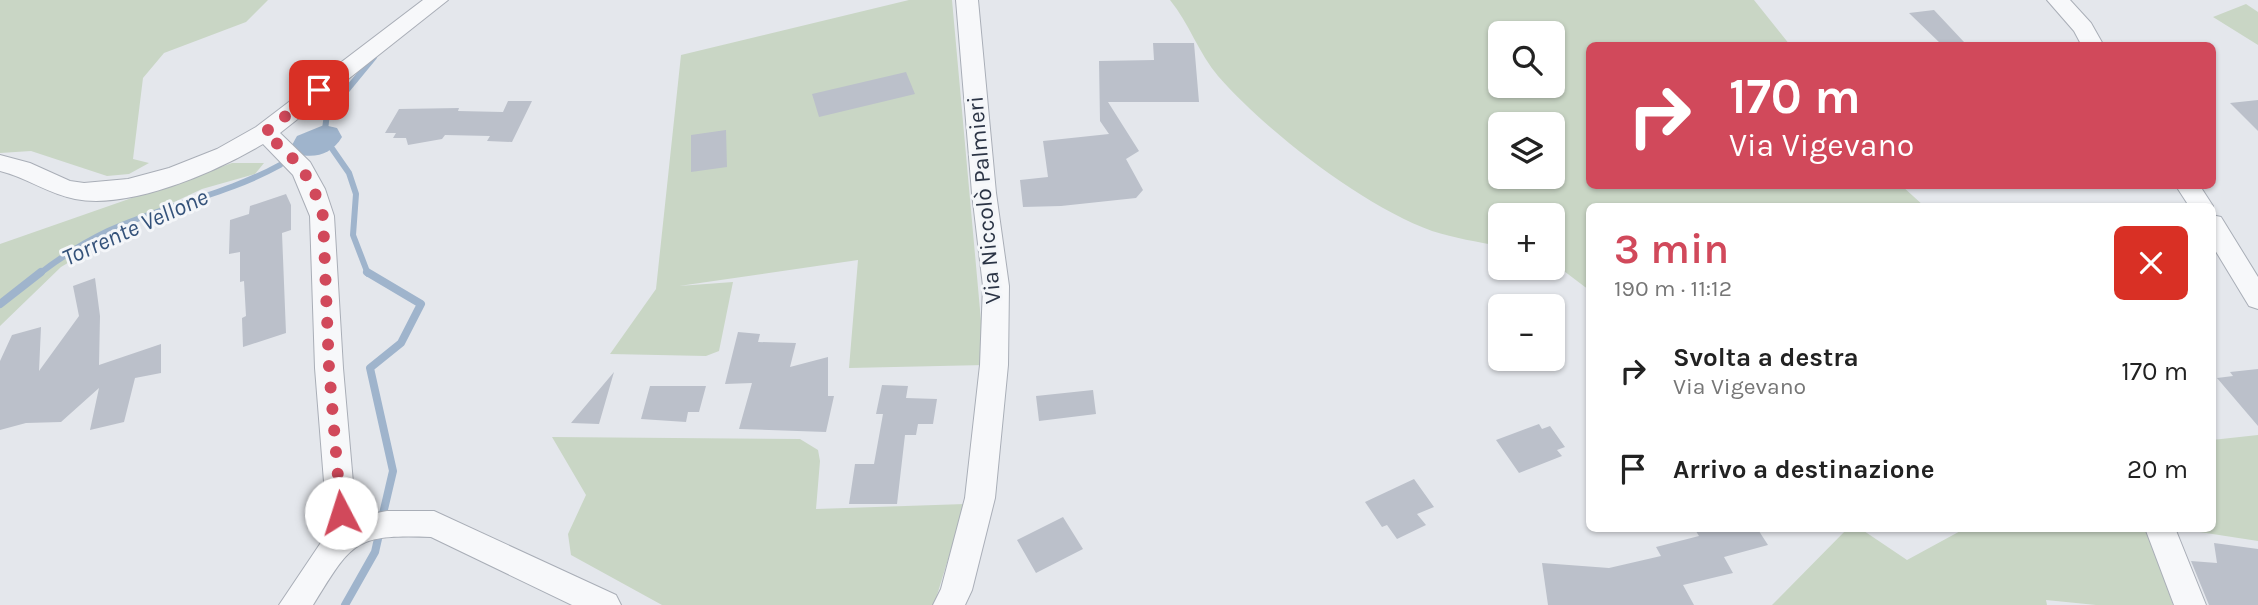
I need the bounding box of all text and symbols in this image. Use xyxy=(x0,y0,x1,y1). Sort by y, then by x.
map controls xyxy=(1488,21,1565,371)
button: search xyxy=(1488,21,1565,98)
pin xyxy=(289,60,349,120)
text: 170 m xyxy=(1729,68,1861,125)
icon: right xyxy=(1614,70,1705,161)
icon: arrive xyxy=(300,71,338,109)
street label: Via Niccolò Palmieri xyxy=(961,95,1007,305)
button: layers xyxy=(1488,112,1565,189)
text: Via Vigevano xyxy=(1729,127,1914,164)
water label: Torrente Vellone xyxy=(58,182,212,272)
button: + xyxy=(1488,203,1565,280)
text: 3 min xyxy=(1614,224,1729,274)
button: close xyxy=(2114,226,2188,300)
text: 190 m · 11:12 xyxy=(1614,275,1732,302)
button: − xyxy=(1488,294,1565,371)
text: Svolta a destra xyxy=(1673,342,1859,373)
icon: right xyxy=(1614,352,1652,390)
text: 170 m xyxy=(2121,356,2188,387)
text: Via Vigevano xyxy=(1673,373,1806,400)
icon: arrive xyxy=(1614,450,1652,488)
text: Arrivo a destinazione xyxy=(1673,454,1935,485)
text: 20 m xyxy=(2127,454,2188,485)
position arrow xyxy=(304,476,378,550)

